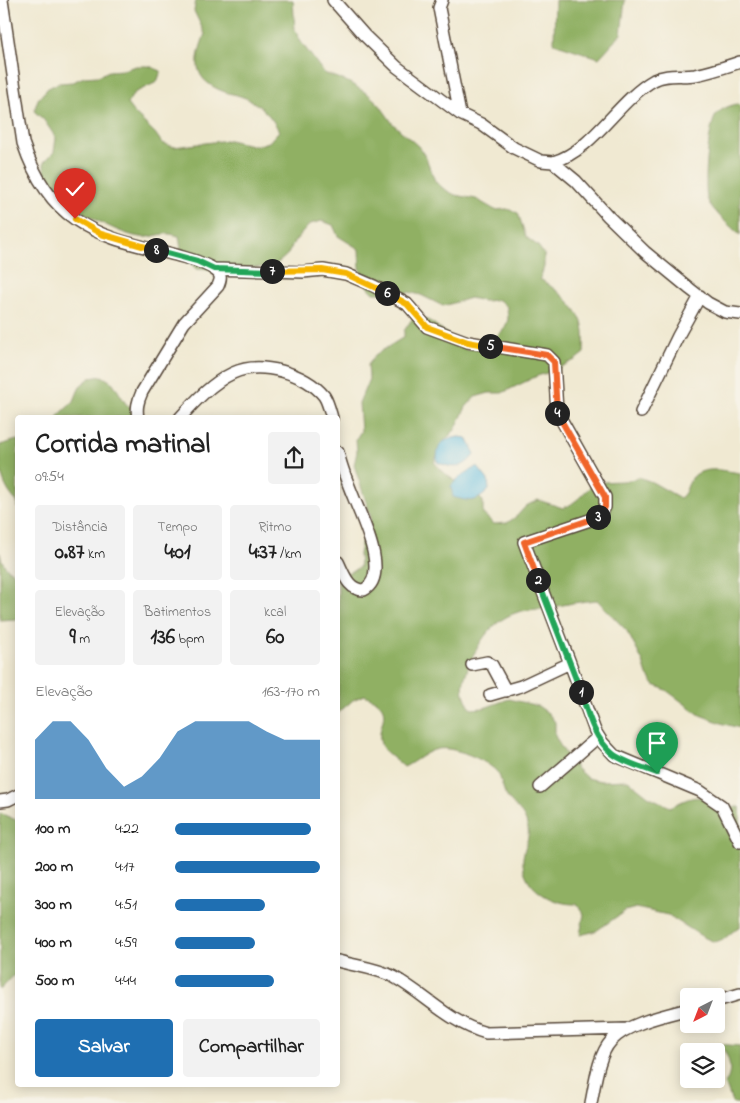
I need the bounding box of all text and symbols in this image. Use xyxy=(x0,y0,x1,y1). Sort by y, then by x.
pin xyxy=(54,168,96,219)
icon: check xyxy=(61,175,89,203)
pin: 8 xyxy=(144,238,168,262)
text: 8 xyxy=(154,240,159,261)
pin: 7 xyxy=(260,258,284,284)
text: 7 xyxy=(270,261,275,282)
pin: 6 xyxy=(374,280,400,306)
text: 6 xyxy=(384,283,391,304)
pin: 5 xyxy=(478,334,502,358)
text: 5 xyxy=(486,336,495,357)
pin: 4 xyxy=(544,400,570,426)
text: 4 xyxy=(555,403,560,424)
text: Corrida matinal xyxy=(35,425,210,466)
button: share xyxy=(268,432,320,484)
text: 09:54 xyxy=(35,465,64,489)
pin: 3 xyxy=(586,504,610,530)
text: 3 xyxy=(596,507,601,528)
text: Distância xyxy=(52,517,108,538)
text: Tempo xyxy=(157,517,198,538)
text: Ritmo xyxy=(259,517,292,538)
text: 0.87 xyxy=(55,538,85,568)
text: 4:01 xyxy=(164,538,191,568)
text: 4:37 xyxy=(249,538,277,568)
text: km xyxy=(85,544,105,565)
text: /km xyxy=(277,544,301,565)
pin: 2 xyxy=(526,568,550,592)
text: 2 xyxy=(535,570,542,591)
text: Elevação xyxy=(55,602,105,623)
text: Batimentos xyxy=(144,602,211,623)
text: kcal xyxy=(264,602,286,623)
text: 9 xyxy=(69,623,76,653)
text: 136 xyxy=(151,623,175,653)
text: 60 xyxy=(266,623,284,653)
text: m xyxy=(76,629,90,650)
text: bpm xyxy=(175,629,204,650)
text: Elevação xyxy=(35,680,93,704)
text: 163–170 m xyxy=(262,680,320,704)
pin: 1 xyxy=(568,680,594,704)
text: 1 xyxy=(579,682,584,703)
pin xyxy=(636,722,678,773)
icon: arrive xyxy=(643,729,671,757)
text: 100 m xyxy=(35,817,70,841)
text: 4:22 xyxy=(115,817,139,841)
text: 200 m xyxy=(35,855,73,879)
text: 4:17 xyxy=(115,855,135,879)
text: 300 m xyxy=(35,893,72,917)
text: 4:51 xyxy=(115,893,137,917)
text: 400 m xyxy=(35,931,72,955)
text: 4:59 xyxy=(115,931,137,955)
text: 500 m xyxy=(35,969,74,993)
text: 4:44 xyxy=(115,969,136,993)
north arrow xyxy=(680,988,725,1032)
map controls xyxy=(680,988,725,1088)
button: Salvar xyxy=(35,1019,173,1077)
button: Compartilhar xyxy=(183,1019,320,1077)
button: layers xyxy=(680,1043,725,1088)

